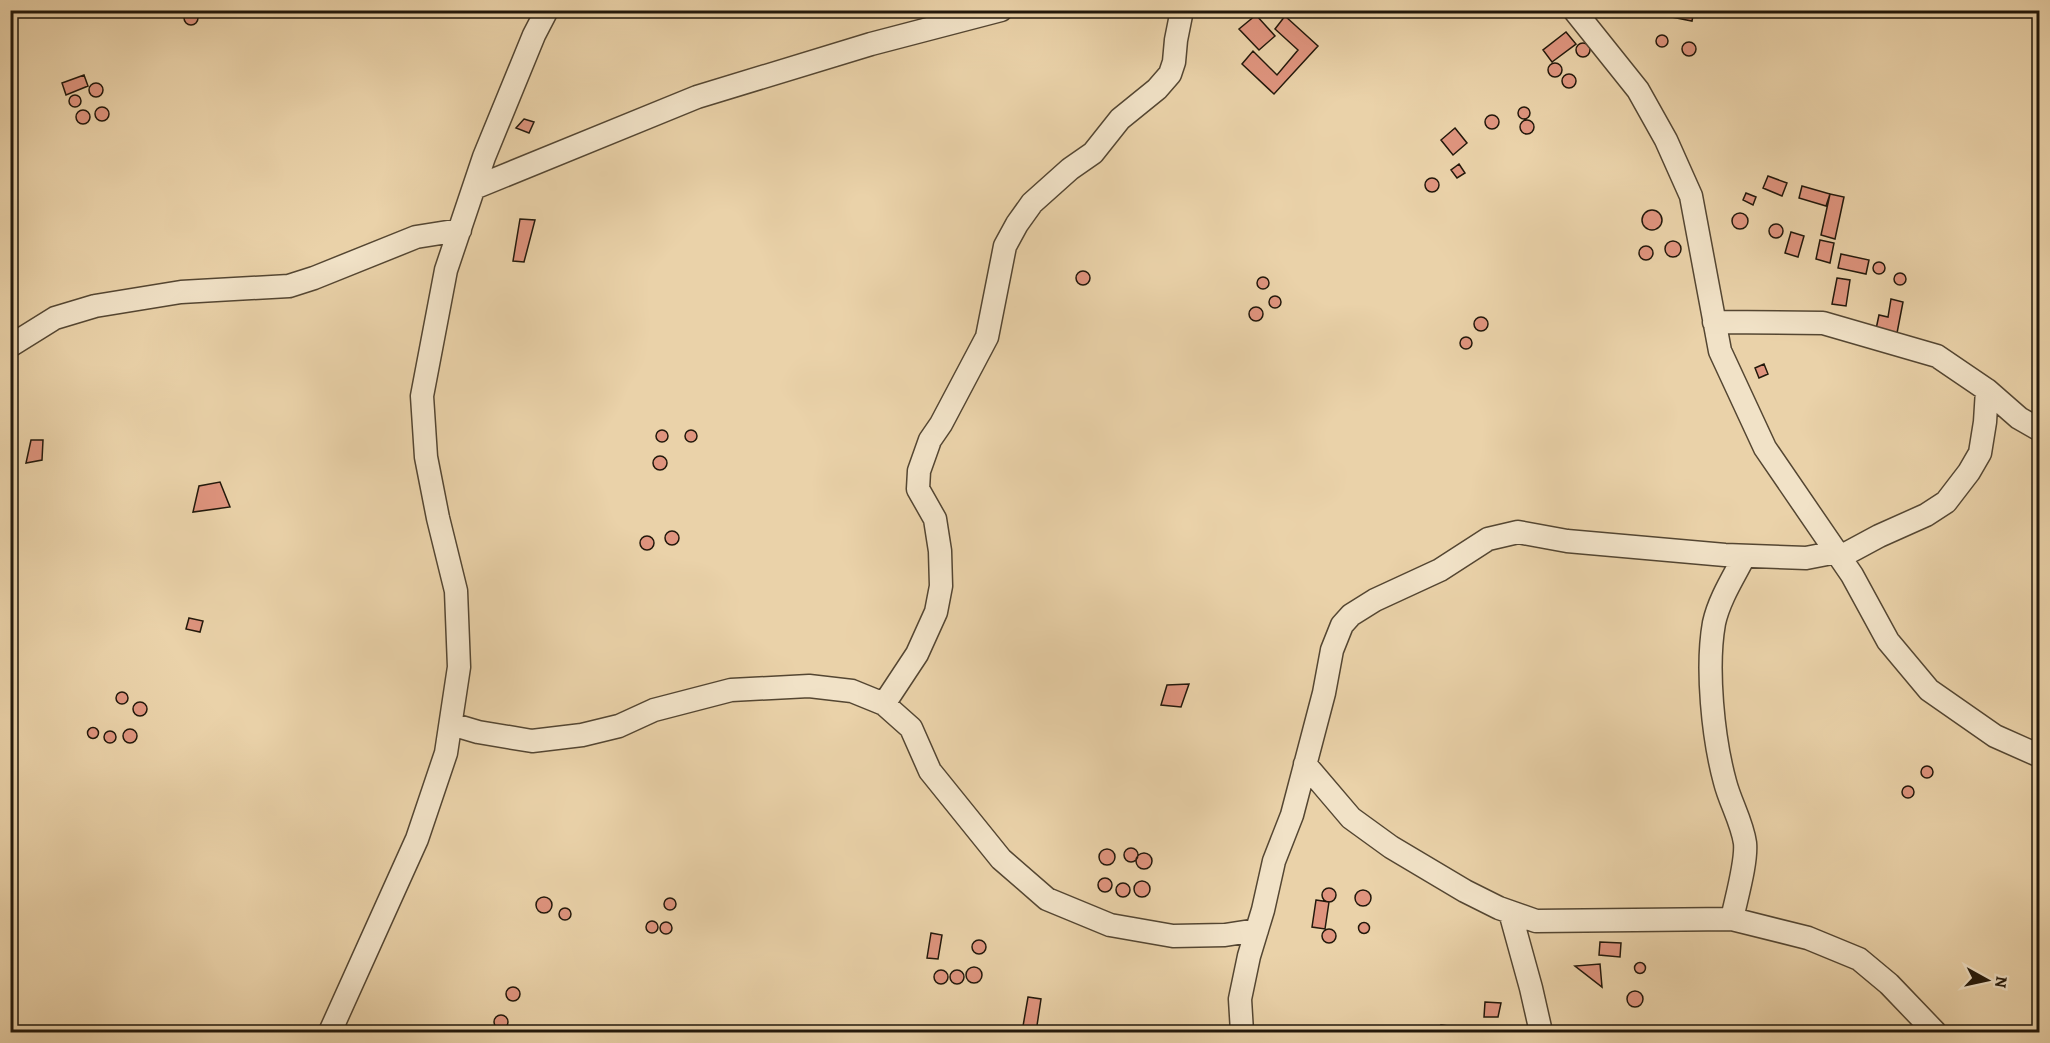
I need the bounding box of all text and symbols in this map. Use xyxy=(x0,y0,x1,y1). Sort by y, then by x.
north arrow xyxy=(1957,950,2017,1010)
text: N xyxy=(1989,975,2013,990)

